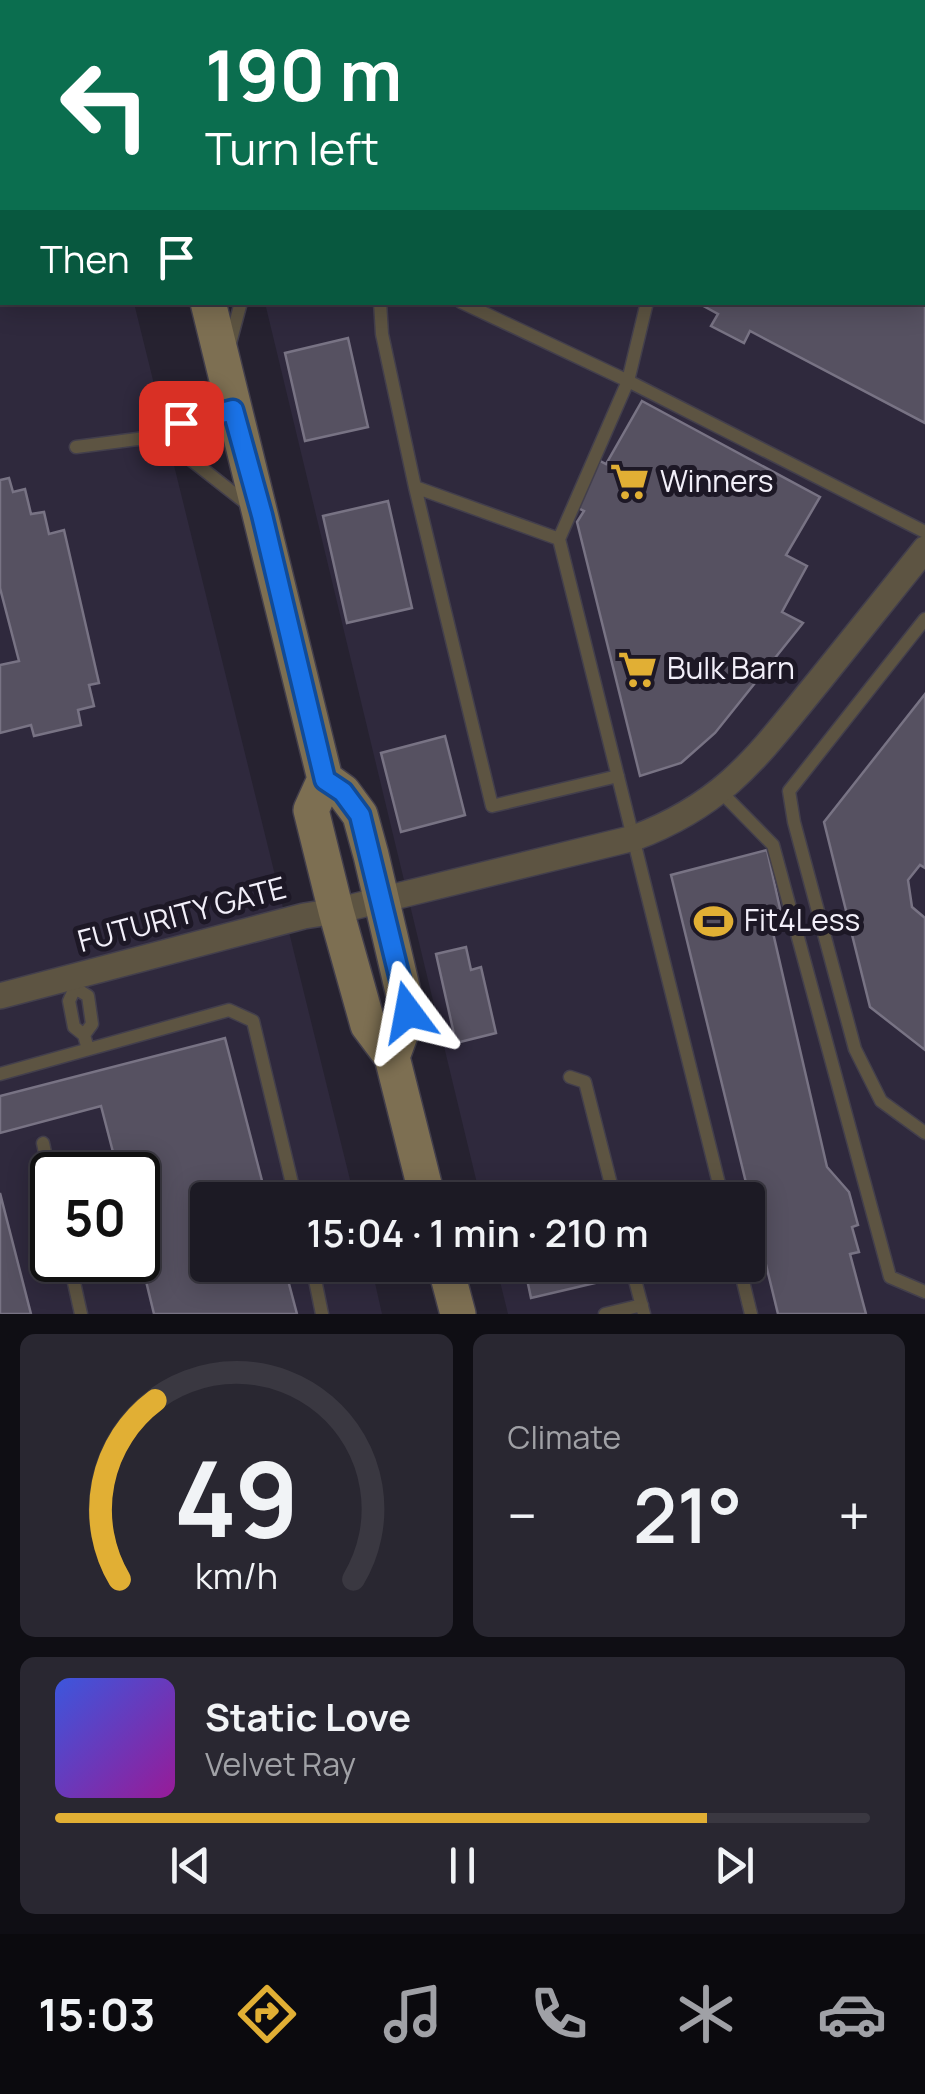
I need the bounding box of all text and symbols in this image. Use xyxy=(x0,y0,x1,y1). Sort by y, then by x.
text: 190 m xyxy=(205,26,402,122)
icon: left xyxy=(40,40,170,170)
text: Turn left xyxy=(205,117,379,179)
icon: arrive xyxy=(149,230,204,285)
text: Then xyxy=(40,232,129,284)
pin xyxy=(139,381,224,466)
icon: arrive xyxy=(154,396,209,451)
place label: Winners xyxy=(660,460,774,501)
supermarket icon: Winners xyxy=(609,461,651,503)
place label: Bulk Barn xyxy=(667,647,795,688)
supermarket icon: Bulk Barn xyxy=(616,648,658,690)
street label: FUTURITY GATE xyxy=(73,866,290,961)
place label: Fit4Less xyxy=(744,899,860,940)
sports icon: Fit4Less xyxy=(693,900,735,942)
position arrow xyxy=(356,960,460,1064)
speed limit sign: 50 xyxy=(30,1152,160,1282)
text: 15:04 · 1 min · 210 m xyxy=(306,1206,649,1258)
text: Climate xyxy=(508,1415,621,1459)
text: 49 xyxy=(174,1426,299,1568)
text: 21° xyxy=(633,1463,742,1566)
text: − xyxy=(508,1477,537,1553)
text: + xyxy=(838,1477,870,1553)
text: km/h xyxy=(195,1551,278,1600)
text: Static Love xyxy=(205,1690,411,1742)
text: Velvet Ray xyxy=(205,1742,356,1786)
icon: previous xyxy=(163,1838,218,1893)
icon: pause xyxy=(435,1838,490,1893)
icon: next xyxy=(707,1838,762,1893)
icon: directions xyxy=(232,1979,302,2049)
icon: music xyxy=(378,1979,448,2049)
icon: phone xyxy=(524,1979,594,2049)
icon: climate xyxy=(671,1979,741,2049)
icon: car xyxy=(817,1979,887,2049)
text: 15:03 xyxy=(38,1983,155,2045)

